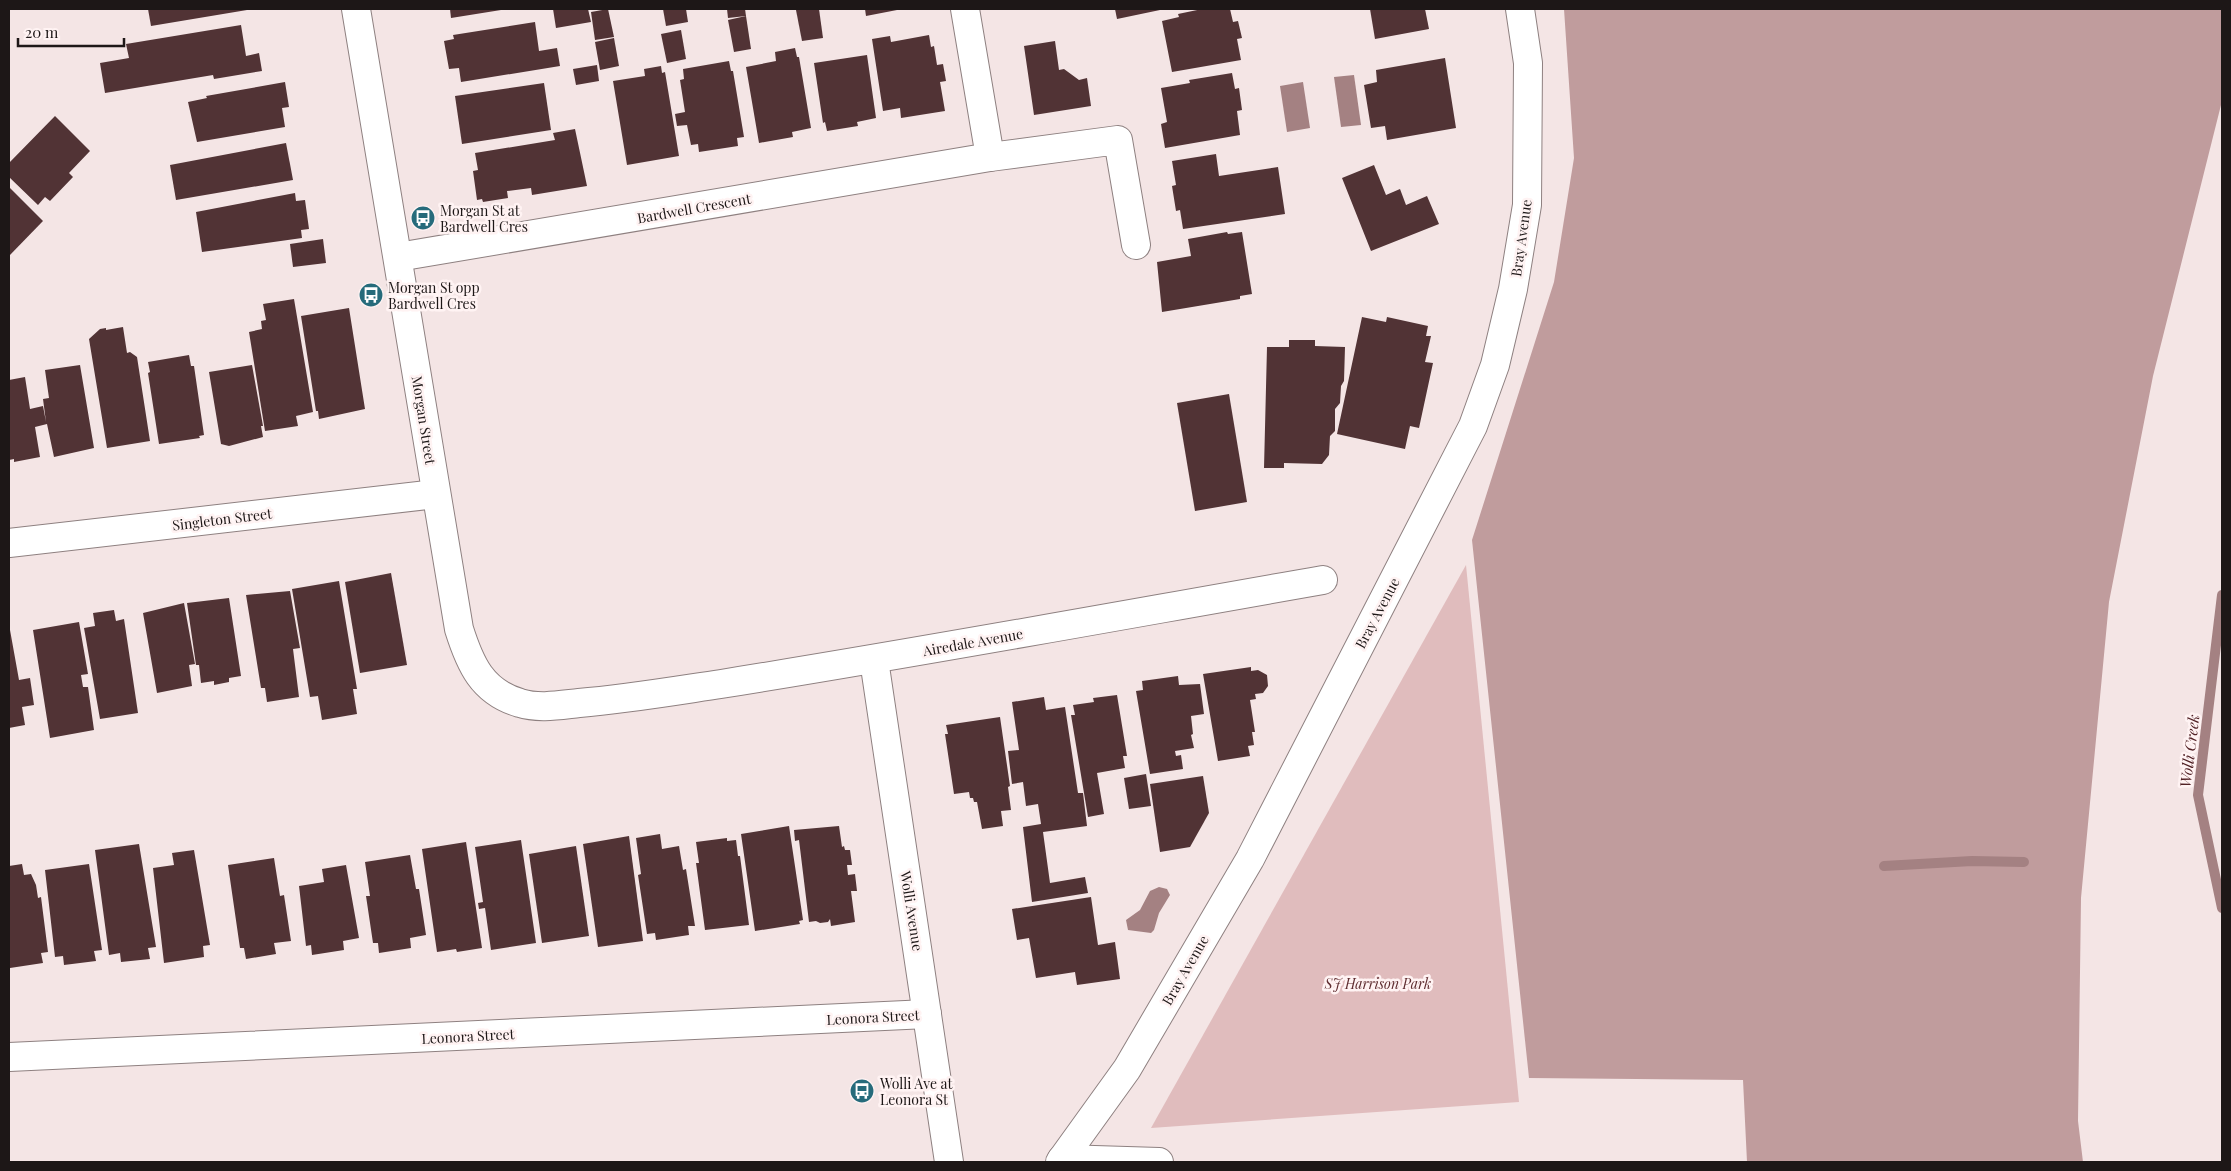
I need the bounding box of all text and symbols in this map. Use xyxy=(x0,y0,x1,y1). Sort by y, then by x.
scale bar xyxy=(18,15,124,47)
text: 20 m xyxy=(25,22,59,42)
street label: Bardwell Crescent xyxy=(636,188,753,227)
street label: Bray Avenue xyxy=(1506,198,1536,278)
place label: Morgan St at Bardwell Cres xyxy=(440,201,528,236)
bus stop icon: Morgan St at Bardwell Cres xyxy=(410,205,436,231)
place label: Morgan St opp Bardwell Cres xyxy=(388,278,480,313)
bus stop icon: Morgan St opp Bardwell Cres xyxy=(358,282,384,308)
street label: Morgan Street xyxy=(408,374,441,467)
street label: Singleton Street xyxy=(171,503,274,535)
street label: Bray Avenue xyxy=(1350,574,1404,652)
street label: Airedale Avenue xyxy=(921,624,1024,660)
water label: Wolli Creek xyxy=(2175,713,2203,789)
street label: Wolli Avenue xyxy=(896,869,928,952)
street label: Bray Avenue xyxy=(1157,932,1213,1008)
park label: SJ Harrison Park xyxy=(1324,974,1431,993)
street label: Leonora Street xyxy=(826,1005,921,1029)
street label: Leonora Street xyxy=(421,1024,516,1048)
place label: Wolli Ave at Leonora St xyxy=(879,1074,953,1109)
bus stop icon: Wolli Ave at Leonora St xyxy=(849,1078,875,1104)

